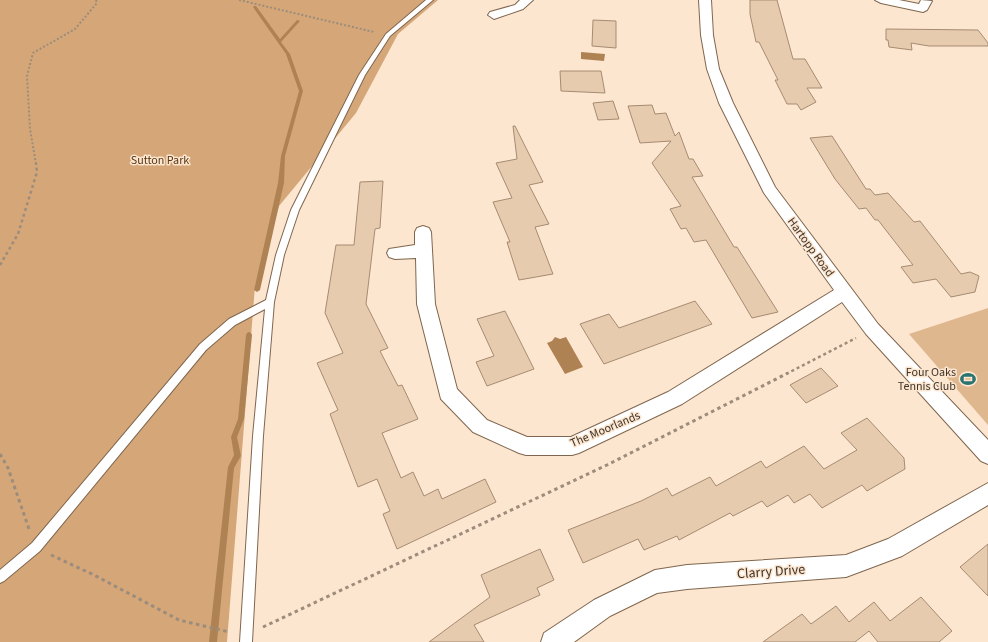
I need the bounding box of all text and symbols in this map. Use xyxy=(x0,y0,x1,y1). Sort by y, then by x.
park label: Sutton Park xyxy=(131,152,189,169)
street label: Hartopp Road xyxy=(783,214,838,281)
place label: Four Oaks Tennis Club xyxy=(898,364,956,395)
sports icon: Four Oaks Tennis Club xyxy=(959,370,977,388)
street label: The Moorlands xyxy=(568,407,643,452)
street label: Clarry Drive xyxy=(736,560,806,584)

